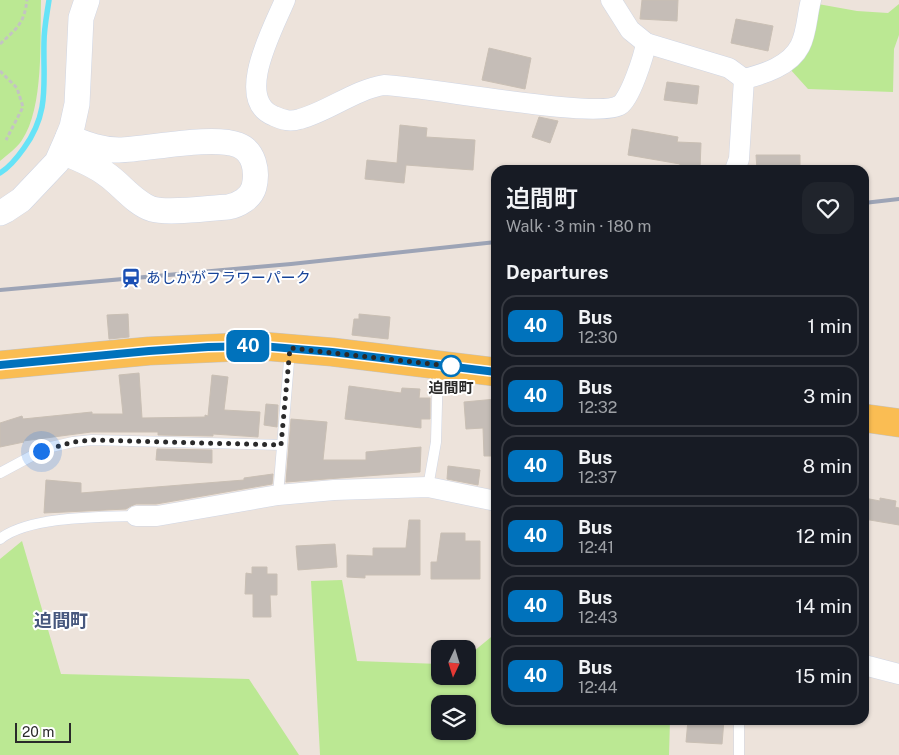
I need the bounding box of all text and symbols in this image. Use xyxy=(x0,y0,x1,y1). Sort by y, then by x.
button: heart xyxy=(802,182,854,234)
text: 迫間町 xyxy=(506,184,578,212)
text: Walk · 3 min · 180 m xyxy=(506,217,651,236)
text: Departures xyxy=(506,261,609,283)
station icon: あしかがフラワーパーク xyxy=(120,267,142,289)
place label: あしかがフラワーパーク xyxy=(146,269,311,286)
text: Bus xyxy=(578,306,612,328)
text: 40 xyxy=(524,315,547,336)
text: 1 min xyxy=(807,315,852,337)
text: 12:30 xyxy=(578,328,617,347)
line badge: 40 xyxy=(226,330,270,362)
text: 40 xyxy=(236,335,260,356)
marker: 迫間町 xyxy=(440,355,462,377)
text: Bus xyxy=(578,376,612,398)
place label: 迫間町 xyxy=(428,379,474,396)
text: 40 xyxy=(524,385,547,406)
text: 3 min xyxy=(803,385,852,407)
text: 12:32 xyxy=(578,398,617,417)
your location xyxy=(29,439,54,464)
text: Bus xyxy=(578,446,612,468)
text: 40 xyxy=(524,455,547,476)
text: 8 min xyxy=(803,455,852,477)
text: 12:37 xyxy=(578,468,617,487)
text: Bus xyxy=(578,516,612,538)
text: 40 xyxy=(524,525,547,546)
text: 12 min xyxy=(796,525,852,547)
text: 12:41 xyxy=(578,538,614,557)
text: Bus xyxy=(578,586,612,608)
text: 40 xyxy=(524,595,547,616)
text: 14 min xyxy=(795,595,852,617)
text: 12:43 xyxy=(578,608,618,627)
district label: 迫間町 xyxy=(34,610,88,631)
north arrow xyxy=(431,640,476,685)
map controls xyxy=(431,640,476,740)
text: Bus xyxy=(578,656,612,678)
text: 40 xyxy=(524,665,547,686)
text: 15 min xyxy=(795,665,852,687)
text: 12:44 xyxy=(578,678,618,697)
button: layers xyxy=(431,695,476,740)
scale bar xyxy=(15,720,71,743)
text: 20 m xyxy=(22,724,54,740)

